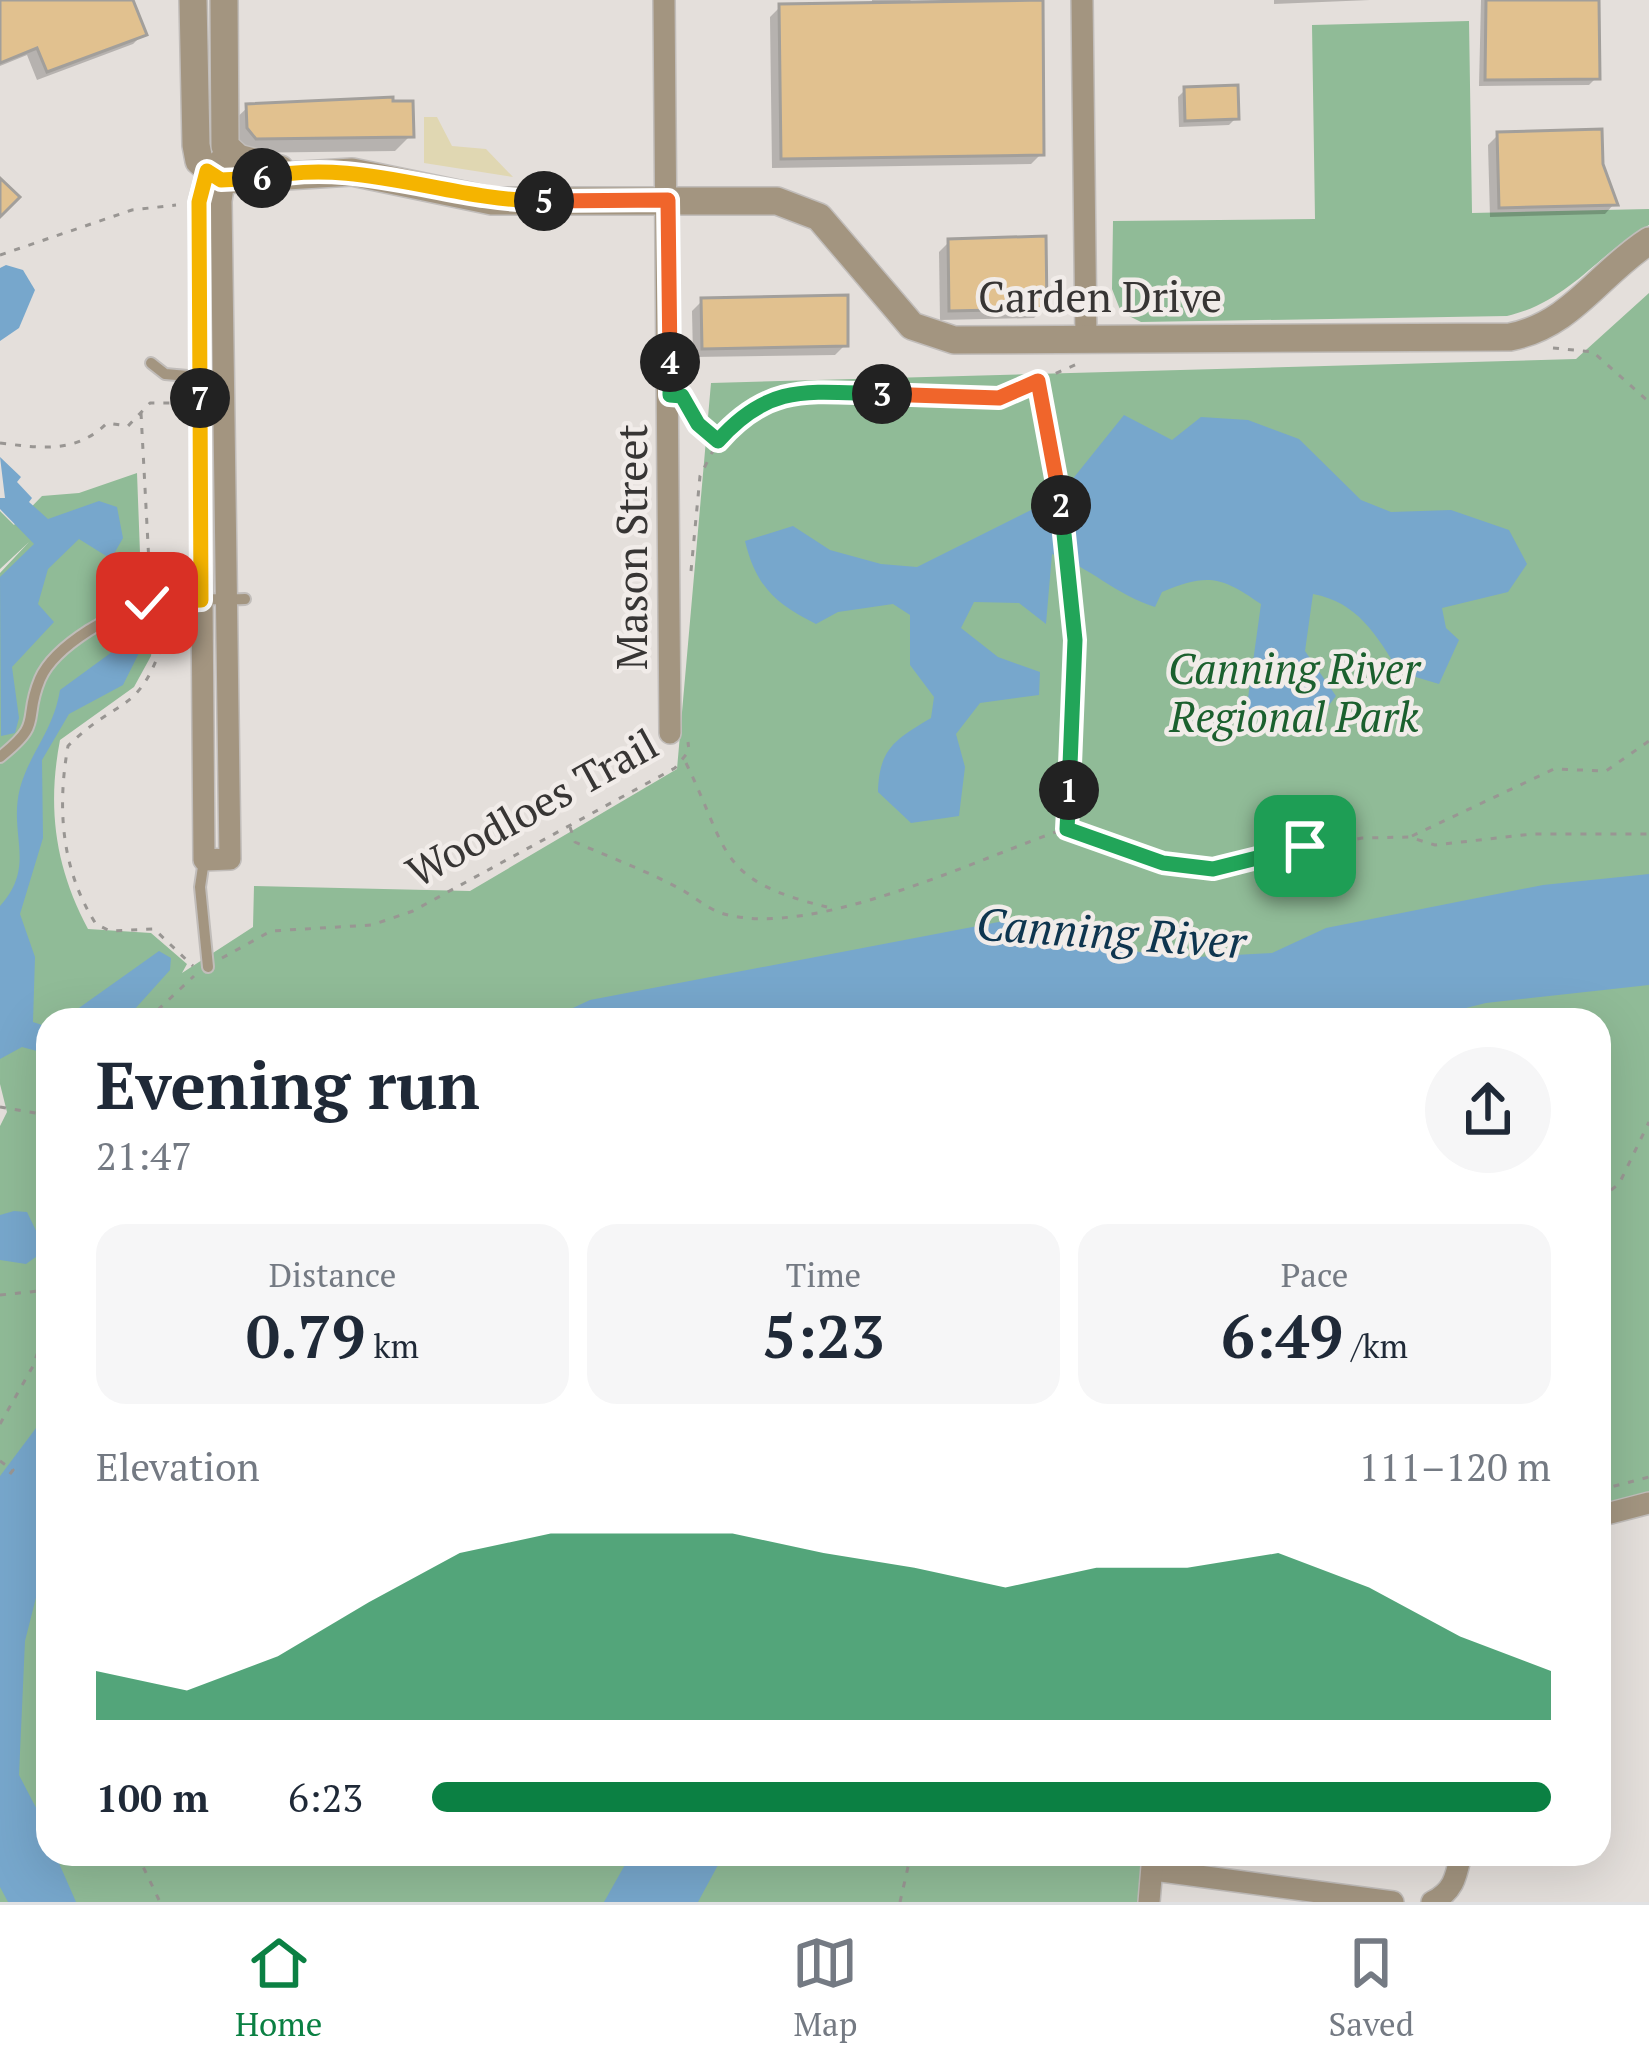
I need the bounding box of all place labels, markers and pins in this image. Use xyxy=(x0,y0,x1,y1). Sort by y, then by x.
pin: 6 xyxy=(232,148,292,208)
pin: 5 xyxy=(514,171,574,231)
pin: 4 xyxy=(640,332,700,392)
pin: 3 xyxy=(852,364,912,424)
pin: 7 xyxy=(170,368,230,428)
pin: 2 xyxy=(1031,475,1091,535)
pin xyxy=(96,552,198,654)
pin: 1 xyxy=(1039,760,1099,820)
pin xyxy=(1254,795,1356,897)

